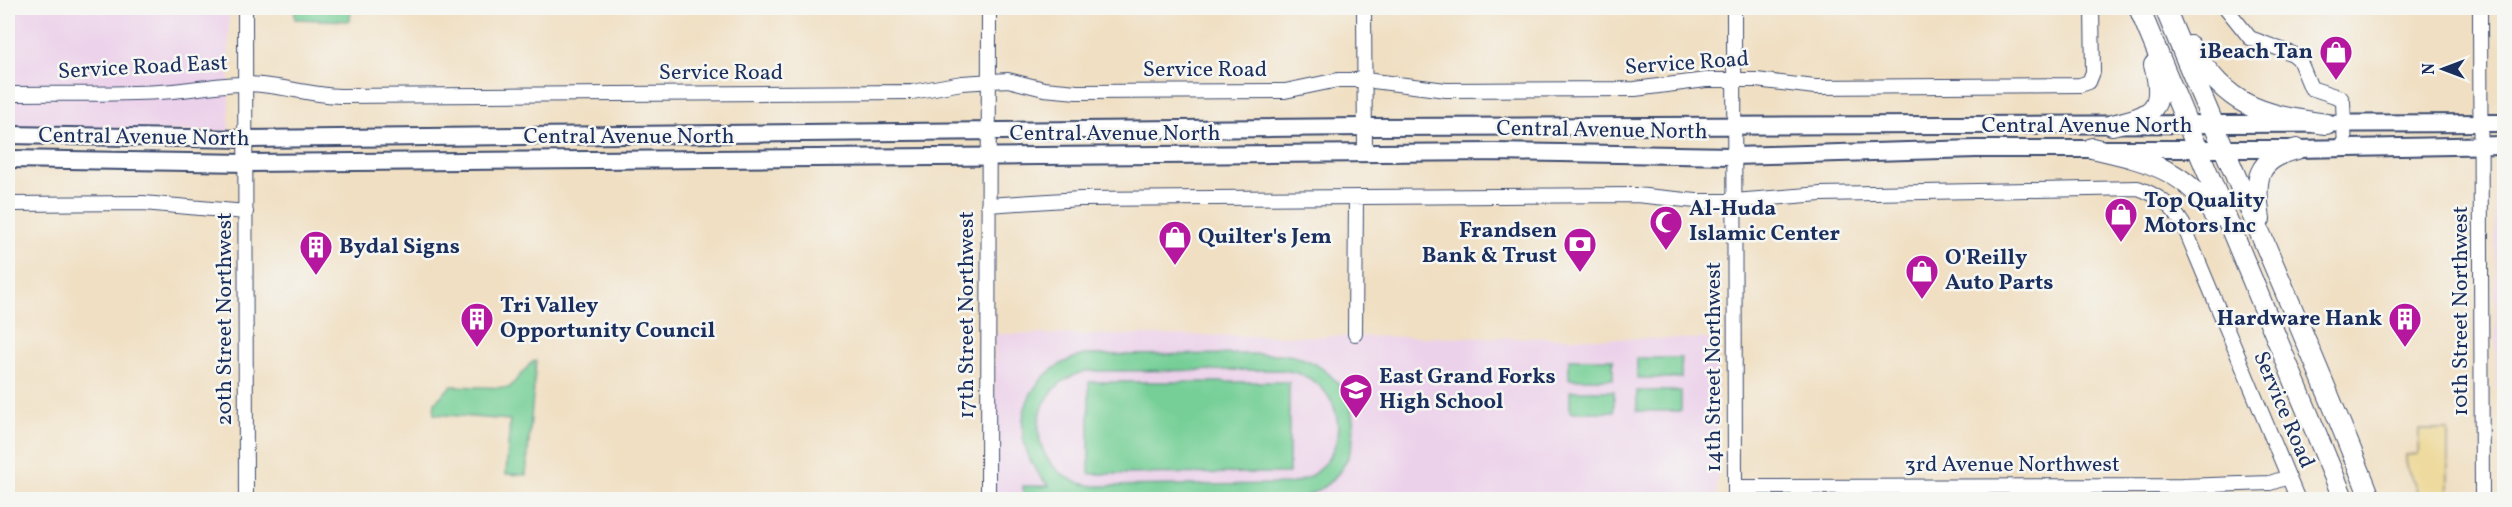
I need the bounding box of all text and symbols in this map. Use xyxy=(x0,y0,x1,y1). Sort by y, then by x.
shop icon: iBeach Tan xyxy=(2318,34,2354,81)
place label: iBeach Tan xyxy=(2199,37,2313,68)
north arrow xyxy=(2413,39,2473,99)
street label: Service Road xyxy=(1624,44,1750,84)
street label: Service Road East xyxy=(57,48,229,88)
street label: Service Road xyxy=(1143,55,1267,86)
street label: Service Road xyxy=(659,58,783,89)
text: N xyxy=(2419,63,2441,75)
street label: Central Avenue North xyxy=(1981,111,2193,142)
street label: Central Avenue North xyxy=(1496,114,1708,148)
street label: Central Avenue North xyxy=(1009,119,1221,150)
street label: Central Avenue North xyxy=(38,121,250,155)
street label: Central Avenue North xyxy=(523,122,735,153)
place label: Top Quality Motors Inc xyxy=(2144,186,2266,242)
place label: Al-Huda Islamic Center xyxy=(1689,194,1841,250)
shop icon: Top Quality Motors Inc xyxy=(2103,196,2139,243)
mosque icon: Al-Huda Islamic Center xyxy=(1648,204,1684,251)
street label: 10th Street Northwest xyxy=(2446,205,2477,416)
street label: 17th Street Northwest xyxy=(952,211,983,419)
street label: 20th Street Northwest xyxy=(210,212,241,426)
place label: Frandsen Bank & Trust xyxy=(1422,216,1557,272)
shop icon: Quilter's Jem xyxy=(1157,219,1193,266)
place label: Quilter's Jem xyxy=(1198,222,1332,253)
bank icon: Frandsen Bank & Trust xyxy=(1562,226,1598,273)
building icon: Bydal Signs xyxy=(298,229,334,276)
place label: Bydal Signs xyxy=(339,232,460,263)
place label: O'Reilly Auto Parts xyxy=(1945,243,2054,299)
shop icon: O'Reilly Auto Parts xyxy=(1904,253,1940,300)
street label: 14th Street Northwest xyxy=(1699,261,1730,472)
place label: Tri Valley Opportunity Council xyxy=(500,291,715,347)
building icon: Tri Valley Opportunity Council xyxy=(459,301,495,348)
building icon: Hardware Hank xyxy=(2387,301,2423,348)
place label: Hardware Hank xyxy=(2217,304,2382,335)
street label: Service Road xyxy=(2244,347,2322,473)
place label: East Grand Forks High School xyxy=(1379,362,1556,418)
school or university icon: East Grand Forks High School xyxy=(1338,372,1374,419)
street label: 3rd Avenue Northwest xyxy=(1904,450,2120,481)

